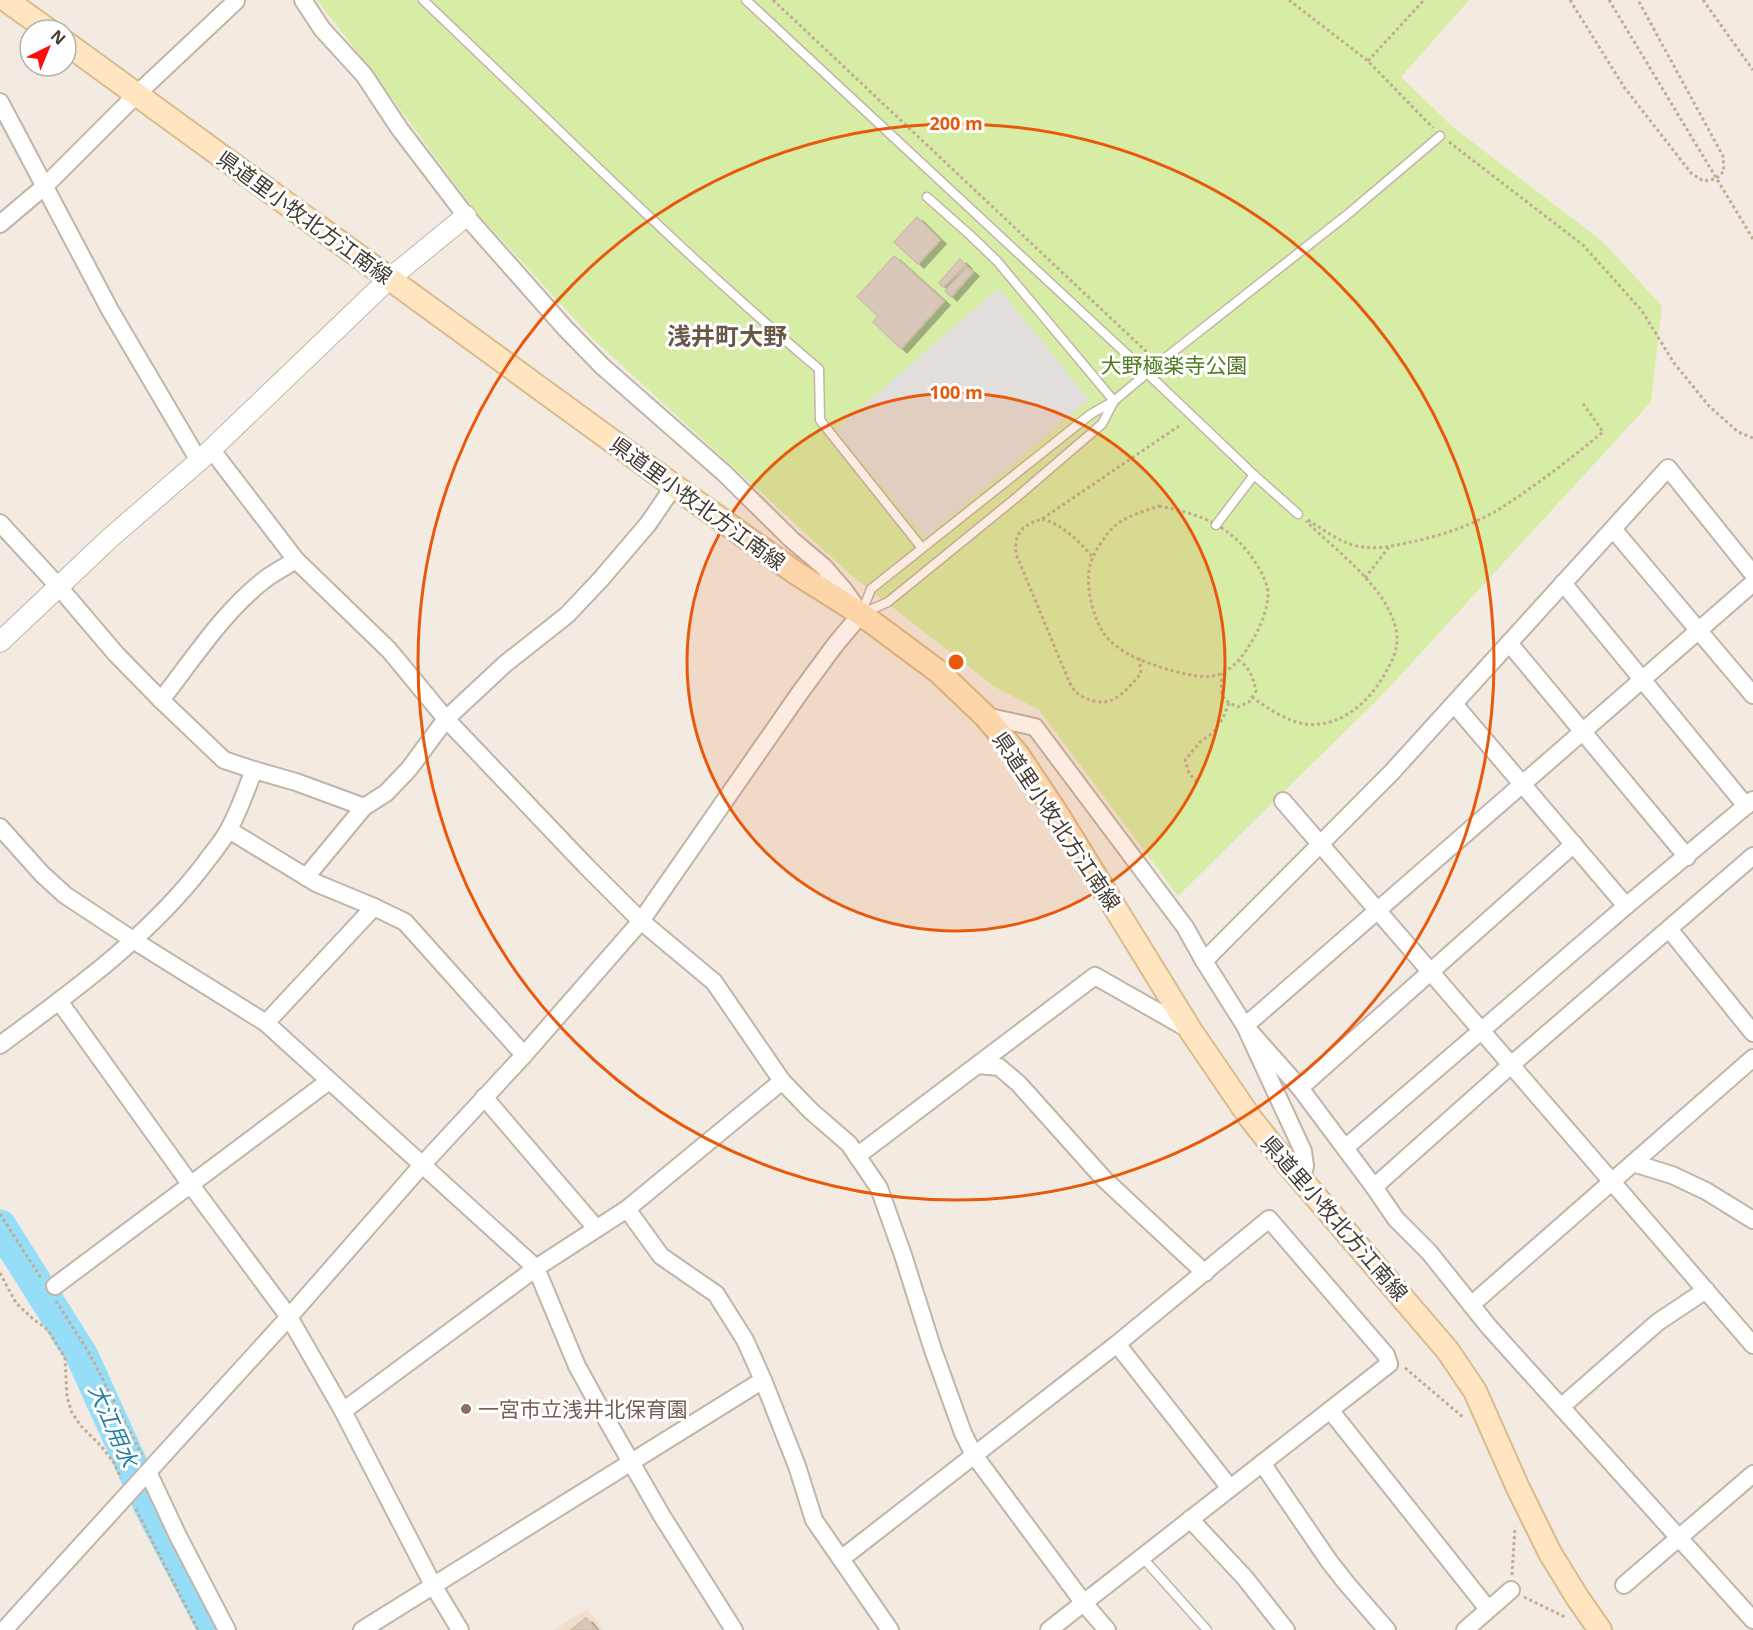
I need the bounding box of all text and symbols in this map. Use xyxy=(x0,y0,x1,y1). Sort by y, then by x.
north arrow xyxy=(18,18,78,78)
text: N xyxy=(46,25,70,50)
text: 200 m xyxy=(929,111,983,135)
street label: 県道里小牧北方江南線 xyxy=(212,144,398,290)
district label: 浅井町大野 xyxy=(667,319,787,352)
park label: 大野極楽寺公園 xyxy=(1101,351,1248,379)
text: 100 m xyxy=(929,380,983,404)
street label: 県道里小牧北方江南線 xyxy=(605,430,791,576)
centre of rings xyxy=(946,652,966,672)
street label: 県道里小牧北方江南線 xyxy=(987,726,1127,916)
street label: 県道里小牧北方江南線 xyxy=(1256,1130,1414,1306)
water label: 大江用水 xyxy=(82,1379,146,1473)
place label: 一宮市立浅井北保育園 xyxy=(478,1395,688,1423)
marker: 一宮市立浅井北保育園 xyxy=(459,1402,473,1416)

